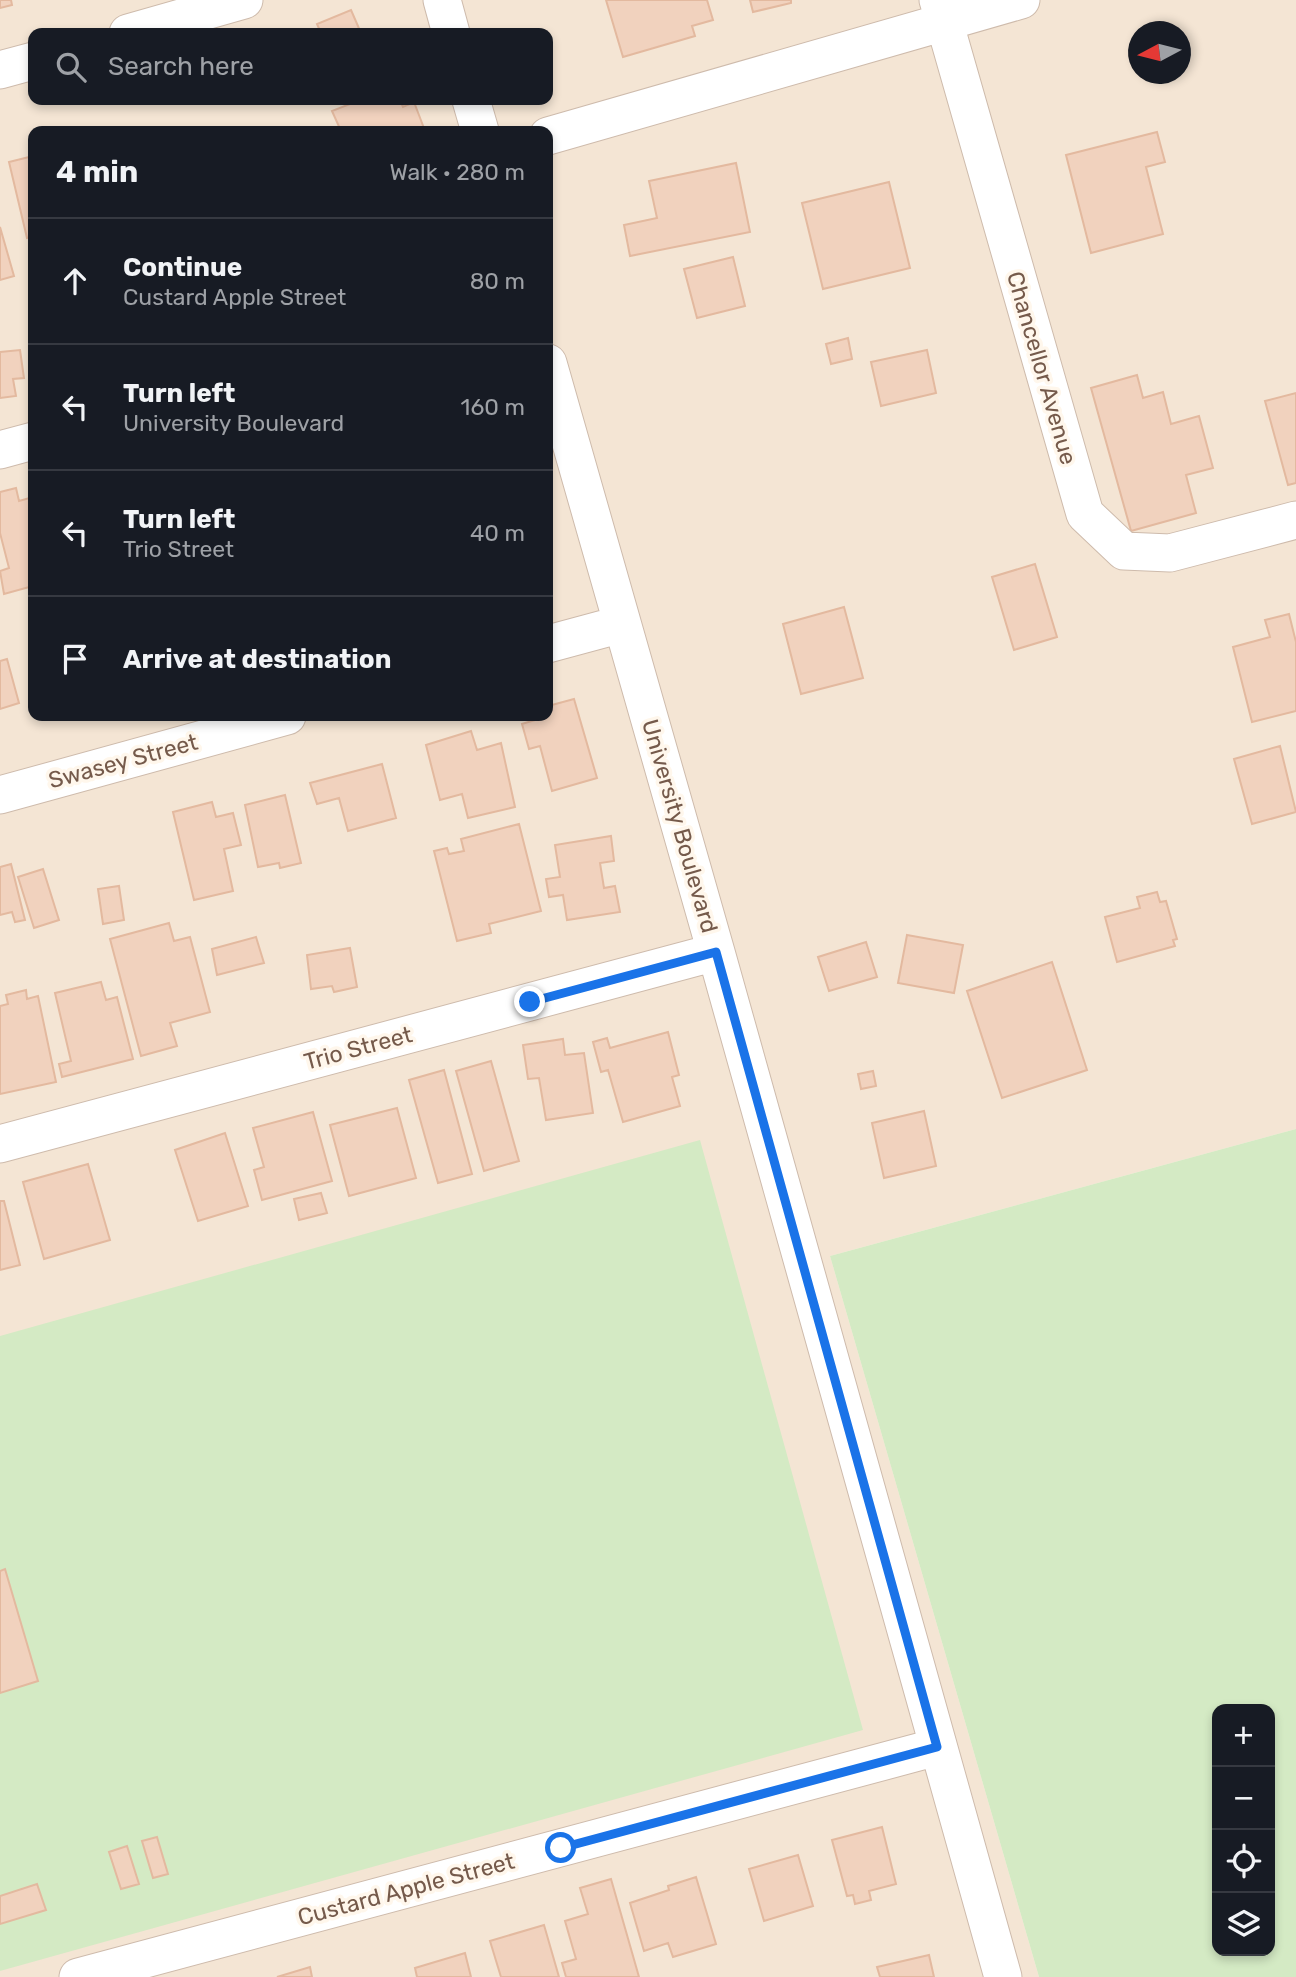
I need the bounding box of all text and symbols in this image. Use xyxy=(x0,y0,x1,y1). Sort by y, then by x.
north arrow xyxy=(1128,21,1191,84)
search box xyxy=(28,28,553,105)
icon: search xyxy=(52,48,90,86)
text: Search here xyxy=(108,51,254,82)
text: 4 min xyxy=(56,154,138,190)
text: Walk · 280 m xyxy=(389,158,525,186)
text: Continue xyxy=(123,252,242,283)
icon: ahead xyxy=(56,262,94,300)
text: 80 m xyxy=(470,267,525,295)
street label: Chancellor Avenue xyxy=(1001,268,1083,468)
text: Custard Apple Street xyxy=(123,283,346,311)
text: Turn left xyxy=(123,378,235,409)
icon: left xyxy=(56,388,94,426)
text: 160 m xyxy=(461,393,525,421)
text: University Boulevard xyxy=(123,409,344,437)
text: Turn left xyxy=(123,504,235,535)
icon: left xyxy=(56,514,94,552)
text: 40 m xyxy=(470,519,525,547)
text: Trio Street xyxy=(123,535,234,563)
icon: arrive xyxy=(56,640,94,678)
text: Arrive at destination xyxy=(123,644,391,675)
street label: University Boulevard xyxy=(636,716,724,936)
street label: Swasey Street xyxy=(45,728,201,794)
route end xyxy=(514,986,545,1017)
street label: Trio Street xyxy=(301,1020,415,1076)
map controls xyxy=(1212,1704,1275,1956)
button: + xyxy=(1212,1704,1275,1767)
button: − xyxy=(1212,1767,1275,1830)
button: locate xyxy=(1212,1830,1275,1893)
route start xyxy=(545,1832,576,1863)
street label: Custard Apple Street xyxy=(295,1847,517,1931)
button: layers xyxy=(1212,1893,1275,1956)

